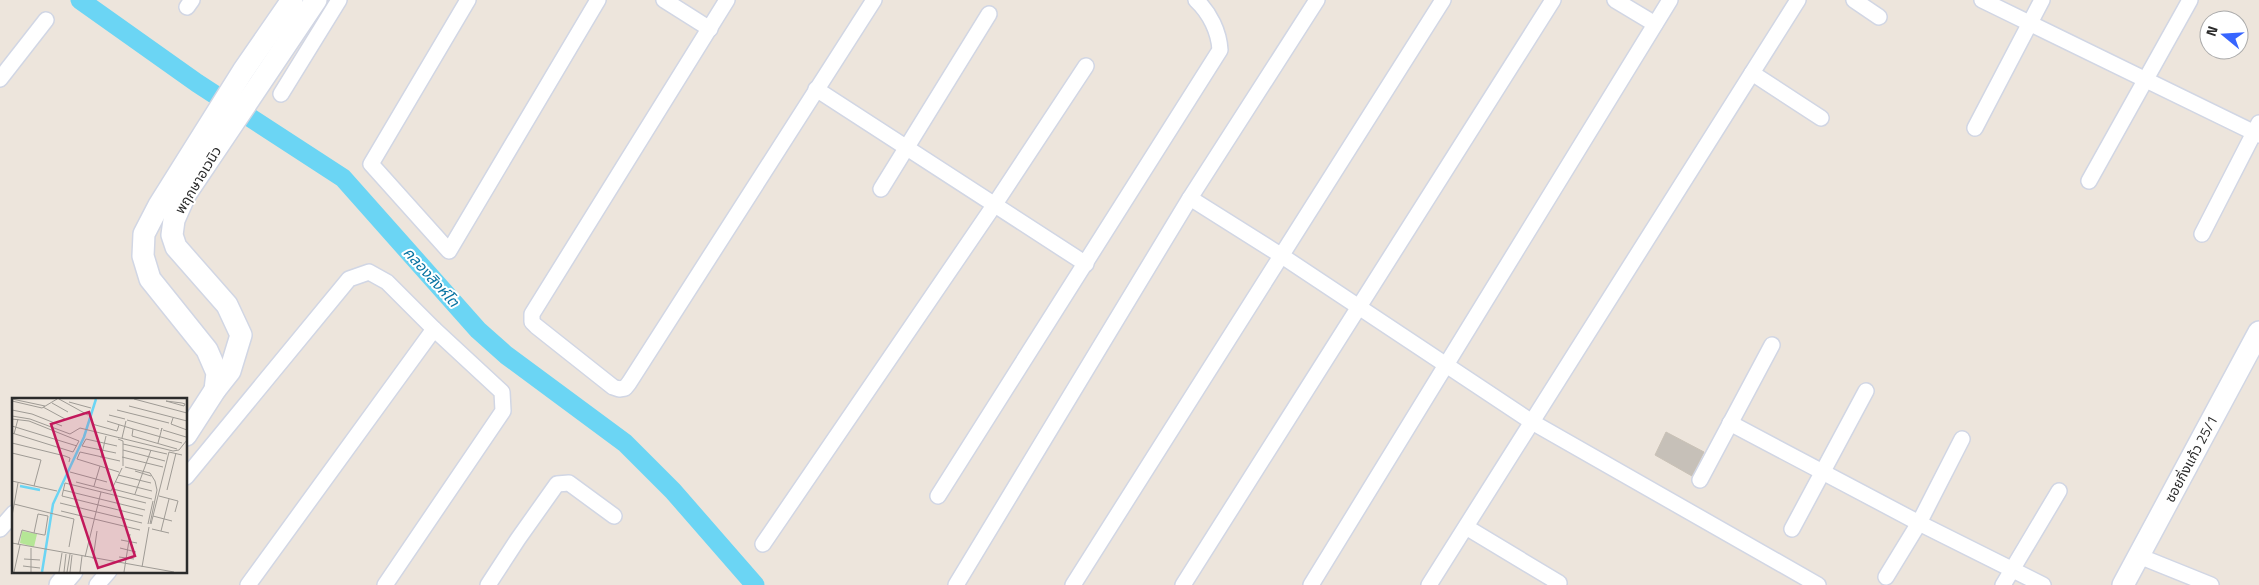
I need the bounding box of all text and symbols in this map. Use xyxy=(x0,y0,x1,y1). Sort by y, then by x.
north arrow xyxy=(2199,10,2249,60)
text: N xyxy=(2200,23,2223,39)
street label: พฤกษาอเวนิว xyxy=(169,142,226,218)
water label: คลองสิงห์โต xyxy=(398,242,466,313)
inset map xyxy=(12,398,188,572)
street label: ซอยกิ่งแก้ว 25/1 xyxy=(2159,412,2222,506)

